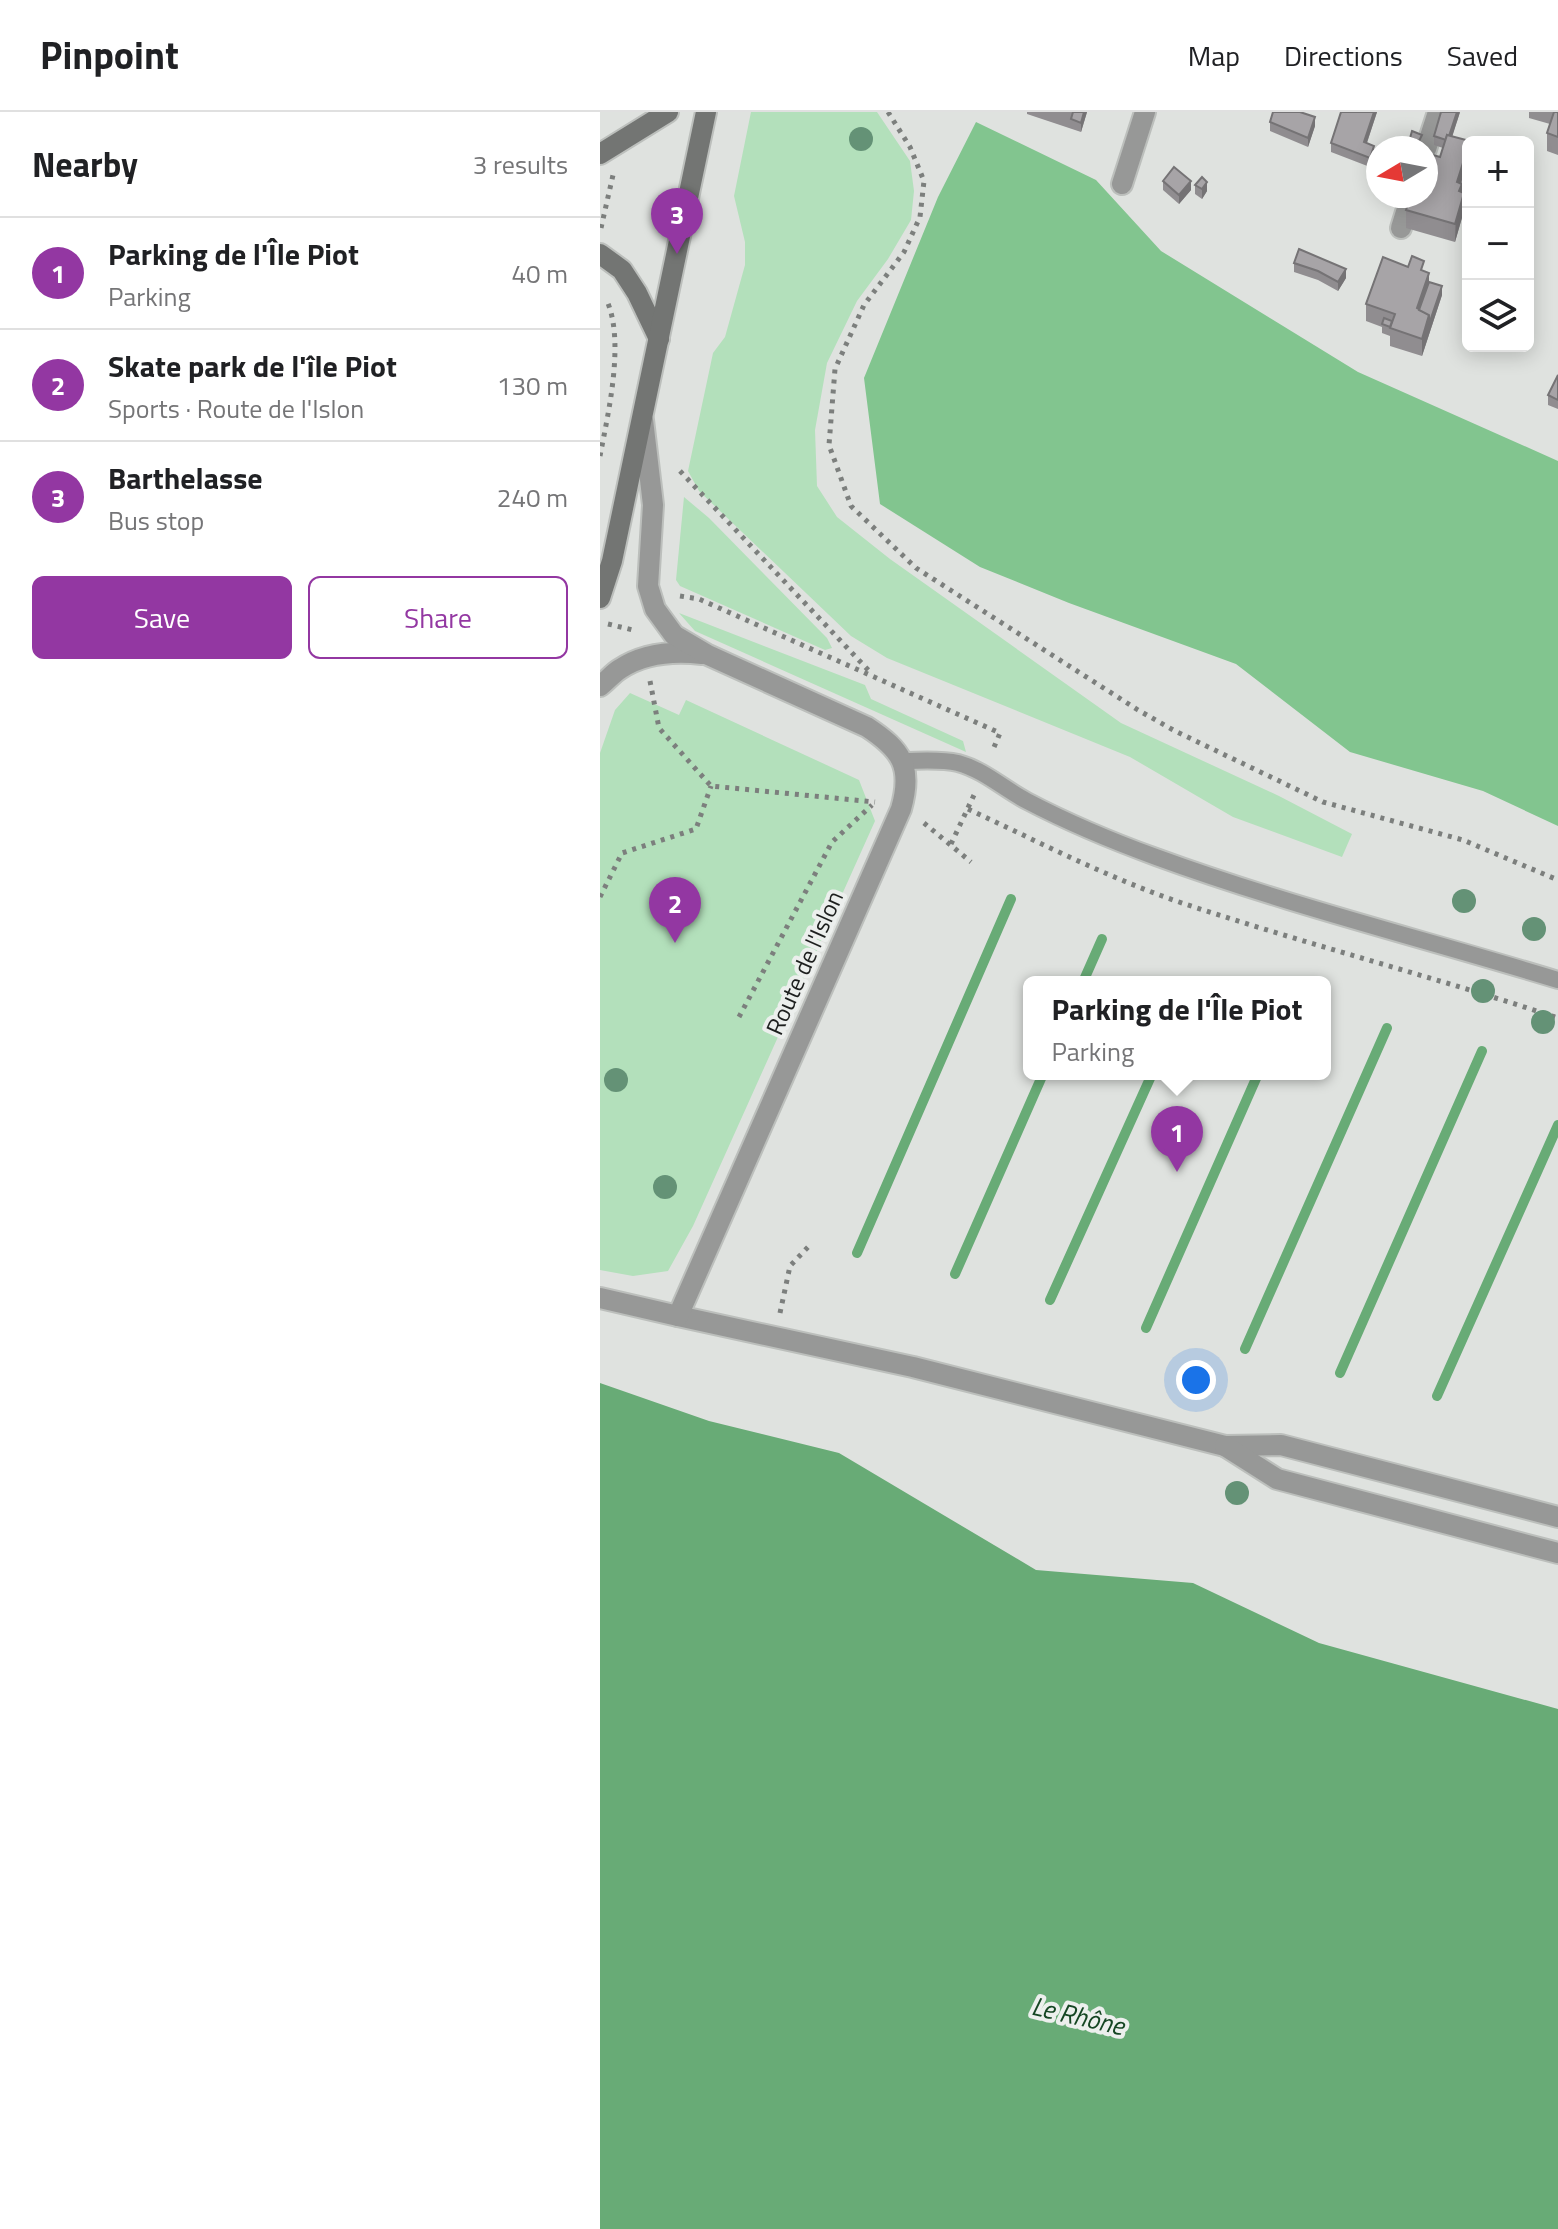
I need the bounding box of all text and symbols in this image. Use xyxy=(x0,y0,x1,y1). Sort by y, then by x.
text: Pinpoint xyxy=(40,26,179,84)
text: Map xyxy=(1188,34,1240,77)
text: Directions xyxy=(1284,34,1403,77)
text: Saved xyxy=(1447,34,1518,77)
north arrow xyxy=(1366,136,1438,208)
map controls xyxy=(1462,136,1534,352)
button: + xyxy=(1462,136,1534,208)
text: Nearby xyxy=(32,138,138,190)
text: 3 results xyxy=(473,145,568,184)
pin: 3 xyxy=(651,188,703,254)
button: − xyxy=(1462,208,1534,280)
text: Parking de l'Île Piot xyxy=(108,231,359,277)
text: 1 xyxy=(51,254,65,293)
text: 40 m xyxy=(511,254,568,293)
text: Parking xyxy=(108,277,191,316)
button: layers xyxy=(1462,280,1534,352)
text: Skate park de l'île Piot xyxy=(108,343,397,389)
text: 2 xyxy=(51,366,65,405)
text: 130 m xyxy=(497,366,568,405)
text: Sports · Route de l'Islon xyxy=(108,389,364,428)
text: Barthelasse xyxy=(108,455,263,501)
text: 3 xyxy=(51,478,65,517)
text: 240 m xyxy=(497,478,568,517)
text: Bus stop xyxy=(108,501,204,540)
button: Save xyxy=(32,576,292,659)
button: Share xyxy=(308,576,568,659)
pin: 2 xyxy=(649,877,701,943)
street label: Route de l'Islon xyxy=(756,885,852,1041)
popup xyxy=(1023,976,1331,1080)
text: Parking de l'Île Piot xyxy=(1052,986,1302,1032)
text: Parking xyxy=(1052,1032,1134,1071)
pin: 1 xyxy=(1151,1106,1203,1172)
your location xyxy=(1176,1360,1216,1400)
water label: Le Rhône xyxy=(1028,1986,1130,2046)

